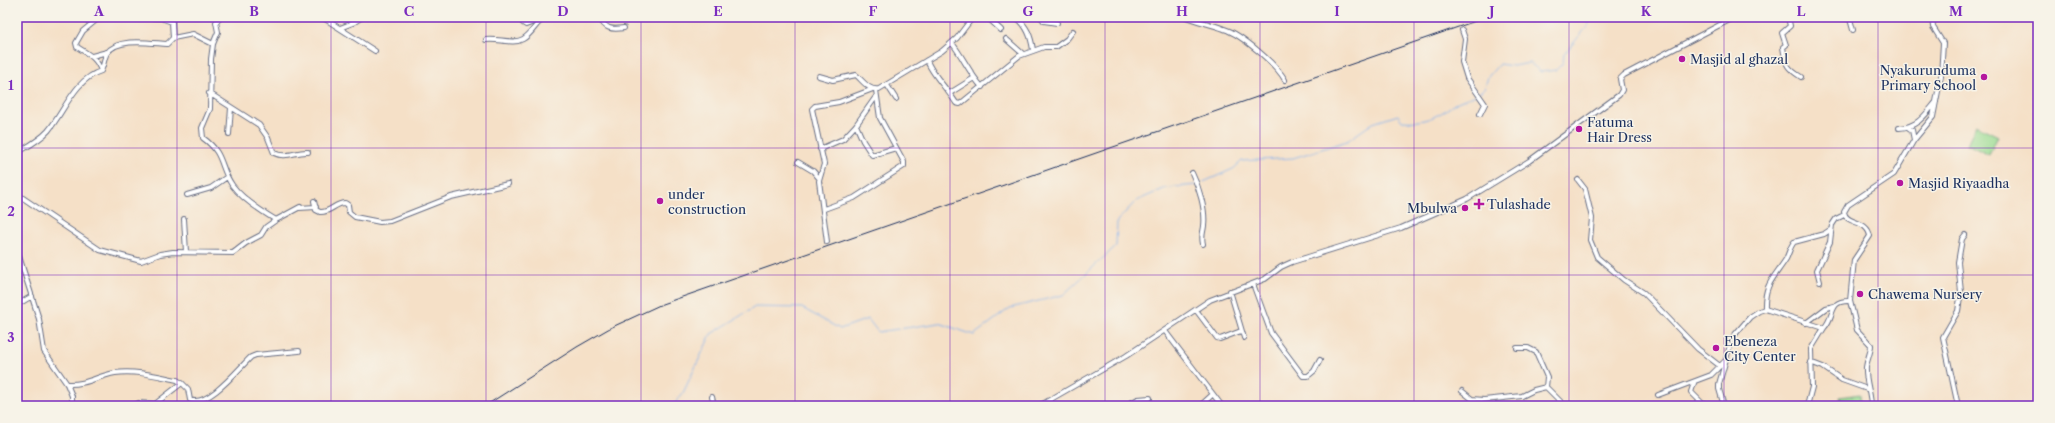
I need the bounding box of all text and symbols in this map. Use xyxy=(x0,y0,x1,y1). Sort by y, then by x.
text: A xyxy=(93,3,105,19)
text: B xyxy=(249,3,259,19)
text: C xyxy=(404,3,414,19)
text: D xyxy=(557,3,569,19)
text: E xyxy=(713,3,723,19)
text: F xyxy=(869,3,878,19)
text: G xyxy=(1022,3,1034,19)
text: H xyxy=(1176,3,1188,19)
text: I xyxy=(1334,3,1340,19)
text: J xyxy=(1487,3,1495,19)
text: K xyxy=(1641,3,1652,19)
text: L xyxy=(1797,3,1806,19)
text: M xyxy=(1949,3,1963,19)
place label: Masjid al ghazal xyxy=(1690,51,1788,67)
marker: Masjid al ghazal xyxy=(1677,54,1687,64)
place label: Nyakurunduma Primary School xyxy=(1880,62,1976,93)
marker: Nyakurunduma Primary School xyxy=(1979,72,1989,82)
text: 1 xyxy=(8,77,14,93)
place label: Fatuma Hair Dress xyxy=(1587,114,1652,145)
marker: Fatuma Hair Dress xyxy=(1574,124,1584,134)
place label: Masjid Riyaadha xyxy=(1908,175,2010,191)
marker: Masjid Riyaadha xyxy=(1895,178,1905,188)
place label: under construction xyxy=(668,186,746,217)
marker: under construction xyxy=(655,196,665,206)
place label: Tulashade xyxy=(1487,196,1551,212)
marker: Tulashade xyxy=(1474,199,1484,209)
place label: Mbulwa xyxy=(1407,200,1457,216)
text: 2 xyxy=(7,203,15,219)
marker: Mbulwa xyxy=(1460,203,1470,213)
place label: Chawema Nursery xyxy=(1868,286,1983,302)
marker: Chawema Nursery xyxy=(1855,289,1865,299)
text: 3 xyxy=(7,329,15,345)
place label: Ebeneza City Center xyxy=(1724,333,1796,364)
marker: Ebeneza City Center xyxy=(1711,343,1721,353)

